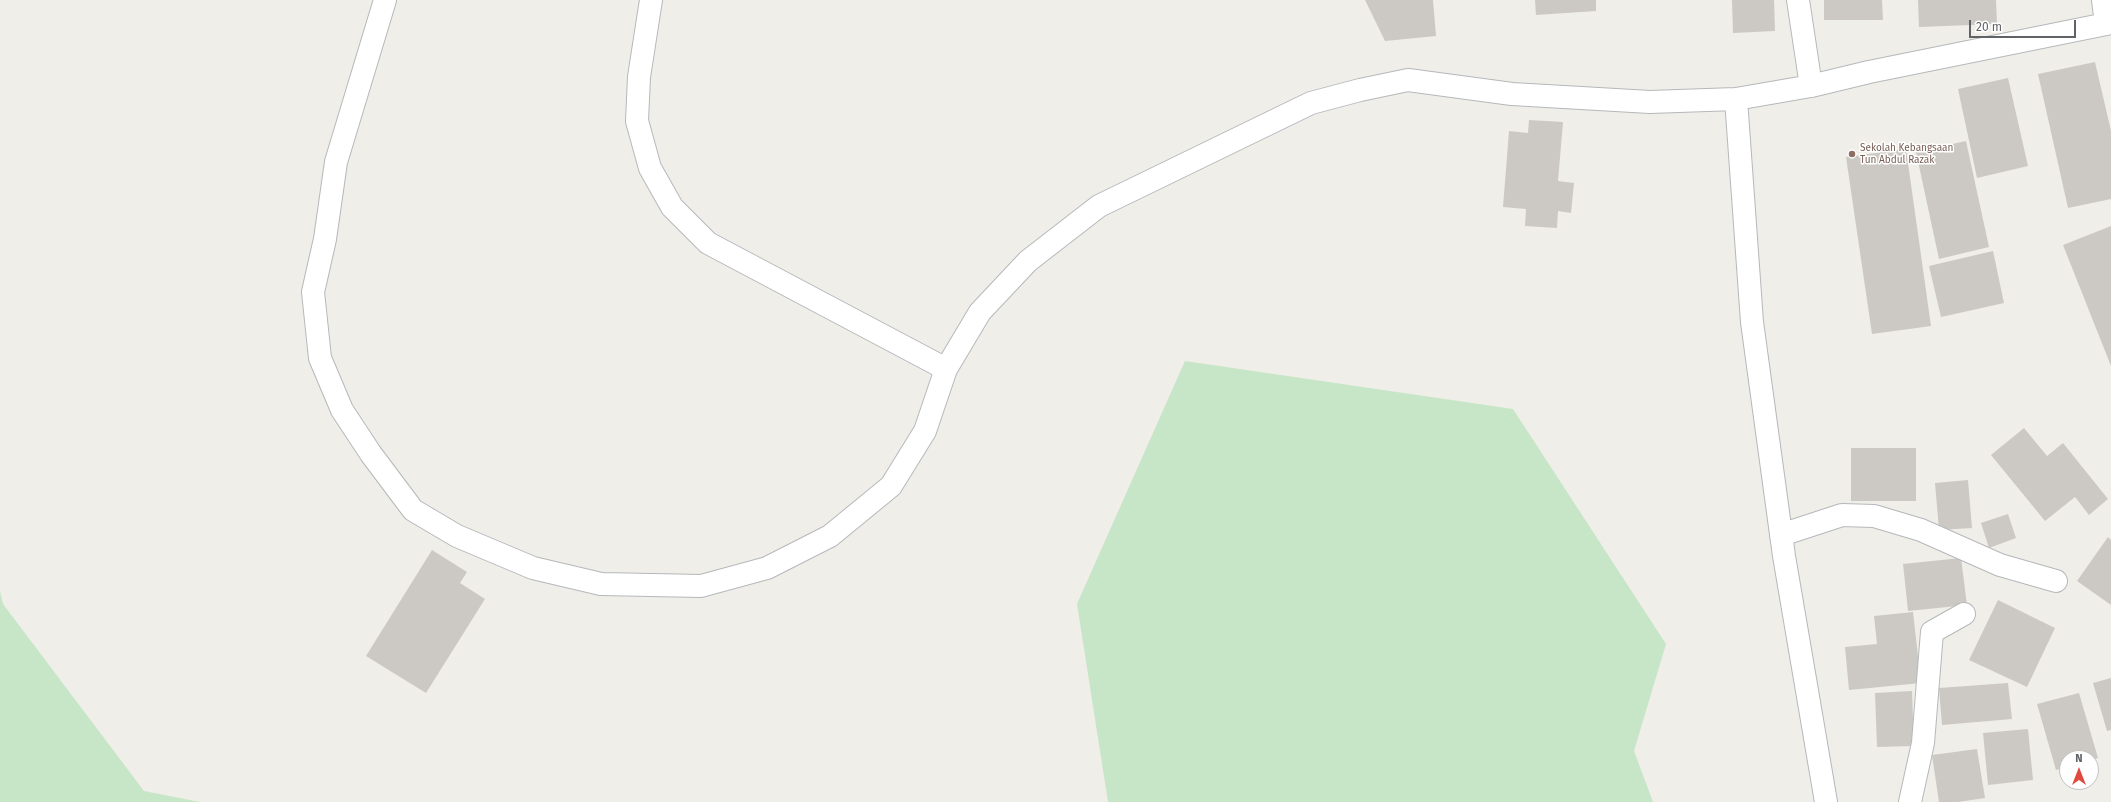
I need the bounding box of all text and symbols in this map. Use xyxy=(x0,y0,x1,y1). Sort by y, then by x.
scale bar xyxy=(1971,12,2078,38)
text: 20 m xyxy=(1976,20,2002,34)
place label: Sekolah Kebangsaan Tun Abdul Razak xyxy=(1860,142,1953,166)
marker: Sekolah Kebangsaan Tun Abdul Razak xyxy=(1847,149,1857,159)
north arrow xyxy=(2059,750,2099,790)
text: N xyxy=(2075,752,2083,765)

